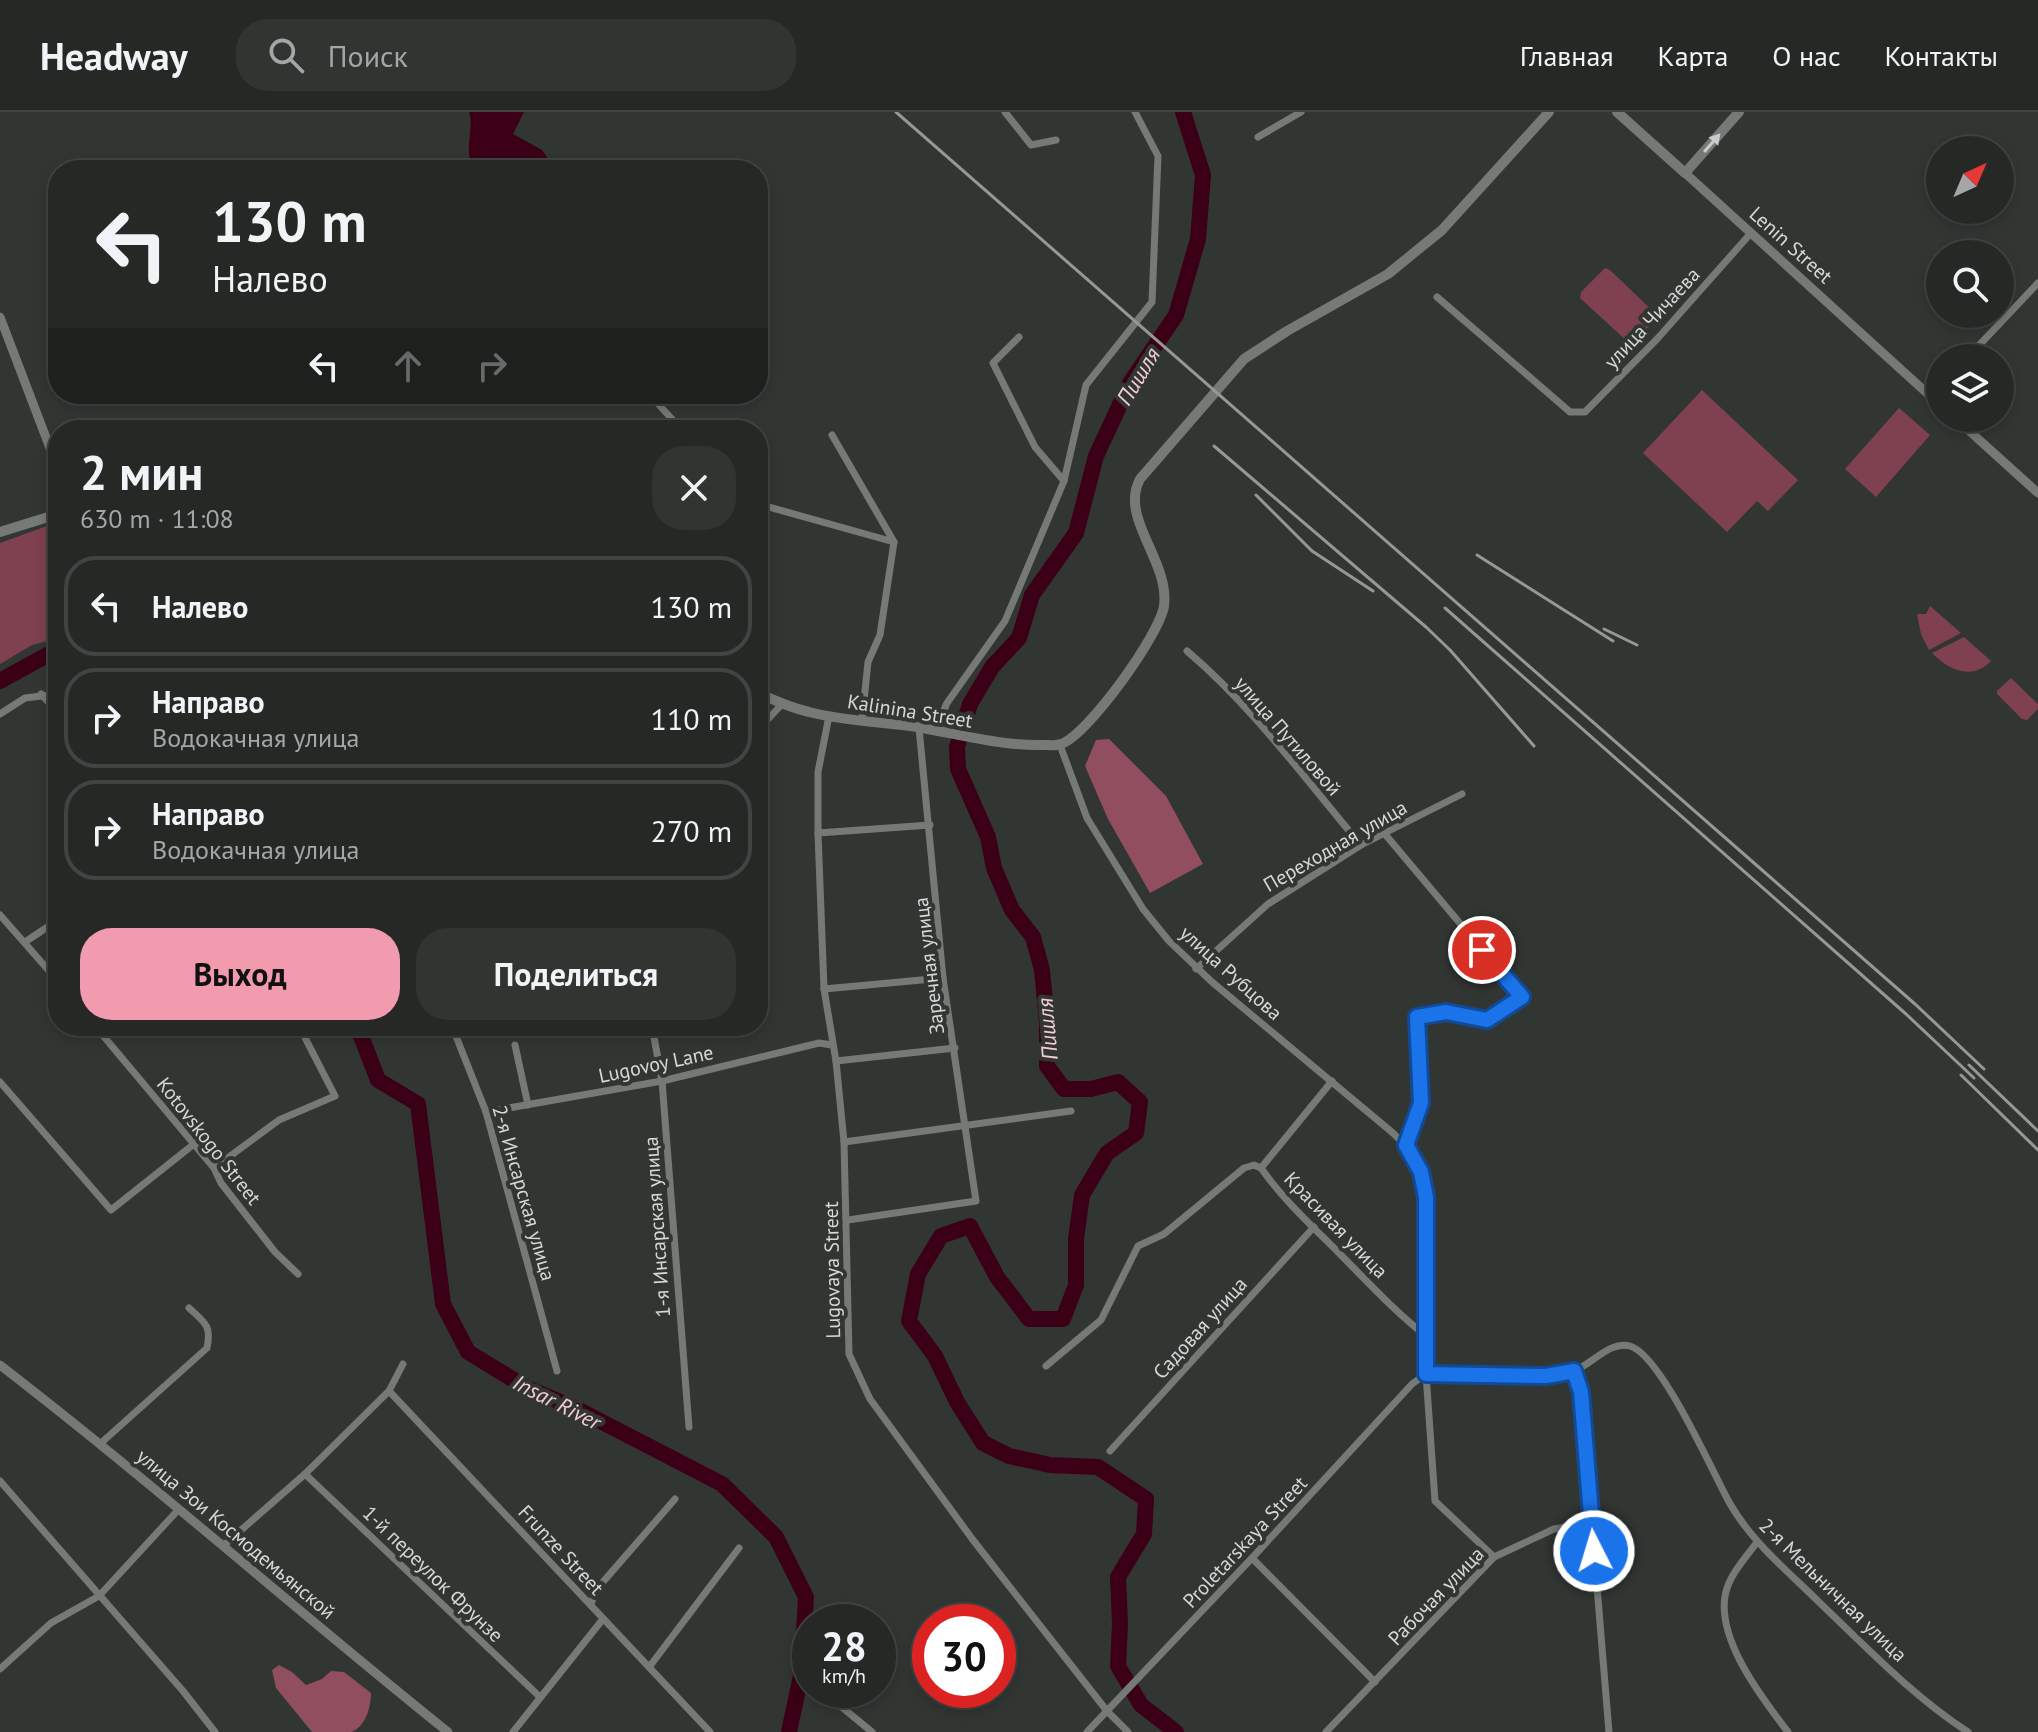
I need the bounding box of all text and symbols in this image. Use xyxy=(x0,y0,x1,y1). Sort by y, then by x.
search box xyxy=(236,19,796,91)
text: Headway xyxy=(40,31,188,80)
icon: search xyxy=(264,33,308,77)
text: Поиск xyxy=(328,36,408,75)
text: Главная xyxy=(1520,37,1614,74)
text: Карта xyxy=(1658,37,1728,74)
text: О нас xyxy=(1772,37,1841,74)
text: Контакты xyxy=(1885,37,1998,74)
one-way arrow xyxy=(1703,133,1721,152)
north arrow xyxy=(1926,136,2014,224)
map controls xyxy=(1926,136,2014,432)
text: 130 m xyxy=(212,185,367,257)
icon: left xyxy=(80,192,184,296)
street label: Lenin Street xyxy=(1744,201,1838,289)
button: search xyxy=(1926,240,2014,328)
text: Налево xyxy=(212,255,328,302)
street label: улица Чичаева xyxy=(1598,262,1706,374)
water label: Пишля xyxy=(1110,342,1166,410)
icon: left xyxy=(302,344,346,388)
icon: ahead xyxy=(386,344,430,388)
icon: right xyxy=(470,344,514,388)
button: layers xyxy=(1926,344,2014,432)
text: 2 мин xyxy=(80,441,203,503)
button: close xyxy=(652,446,736,530)
text: 630 m · 11:08 xyxy=(80,502,234,535)
icon: left xyxy=(84,584,128,628)
text: Налево xyxy=(152,587,248,626)
text: 130 m xyxy=(651,587,732,626)
street label: улица Путиловой xyxy=(1229,671,1347,801)
text: Направо xyxy=(152,682,265,721)
street label: Kalinina Street xyxy=(846,688,975,734)
icon: right xyxy=(84,696,128,740)
text: 110 m xyxy=(651,699,732,738)
text: Водокачная улица xyxy=(152,721,359,754)
text: Направо xyxy=(152,794,265,833)
street label: Переходная улица xyxy=(1259,794,1411,898)
icon: right xyxy=(84,808,128,852)
text: 270 m xyxy=(651,811,732,850)
text: Водокачная улица xyxy=(152,833,359,866)
street label: Заречная улица xyxy=(908,896,950,1036)
pin xyxy=(1448,916,1516,984)
street label: улица Рубцова xyxy=(1174,920,1288,1026)
button: Выход xyxy=(80,928,400,1020)
button: Поделиться xyxy=(416,928,736,1020)
icon: arrive xyxy=(1460,928,1504,972)
water label: Пишля xyxy=(1030,997,1064,1061)
street label: Lugovoy Lane xyxy=(596,1039,716,1089)
street label: Kotovskogo Street xyxy=(151,1072,267,1210)
street label: 2-я Инсарская улица xyxy=(487,1102,561,1284)
street label: 1-я Инсарская улица xyxy=(638,1136,676,1318)
street label: Красивая улица xyxy=(1279,1166,1393,1284)
street label: Lugovaya Street xyxy=(818,1201,846,1339)
street label: Садовая улица xyxy=(1147,1272,1253,1384)
water label: Insar River xyxy=(508,1368,607,1437)
street label: улица Зои Космодемьянской xyxy=(131,1443,341,1625)
street label: Proletarskaya Street xyxy=(1177,1470,1313,1613)
street label: Frunze Street xyxy=(513,1499,610,1601)
street label: 1-й переулок Фрунзе xyxy=(357,1500,509,1648)
position arrow xyxy=(1552,1509,1636,1593)
street label: 2-я Мельничная улица xyxy=(1754,1513,1912,1667)
street label: Рабочая улица xyxy=(1382,1541,1490,1651)
speed limit sign: 30 xyxy=(912,1604,1016,1708)
text: 28 xyxy=(821,1620,867,1672)
text: km/h xyxy=(822,1663,866,1689)

